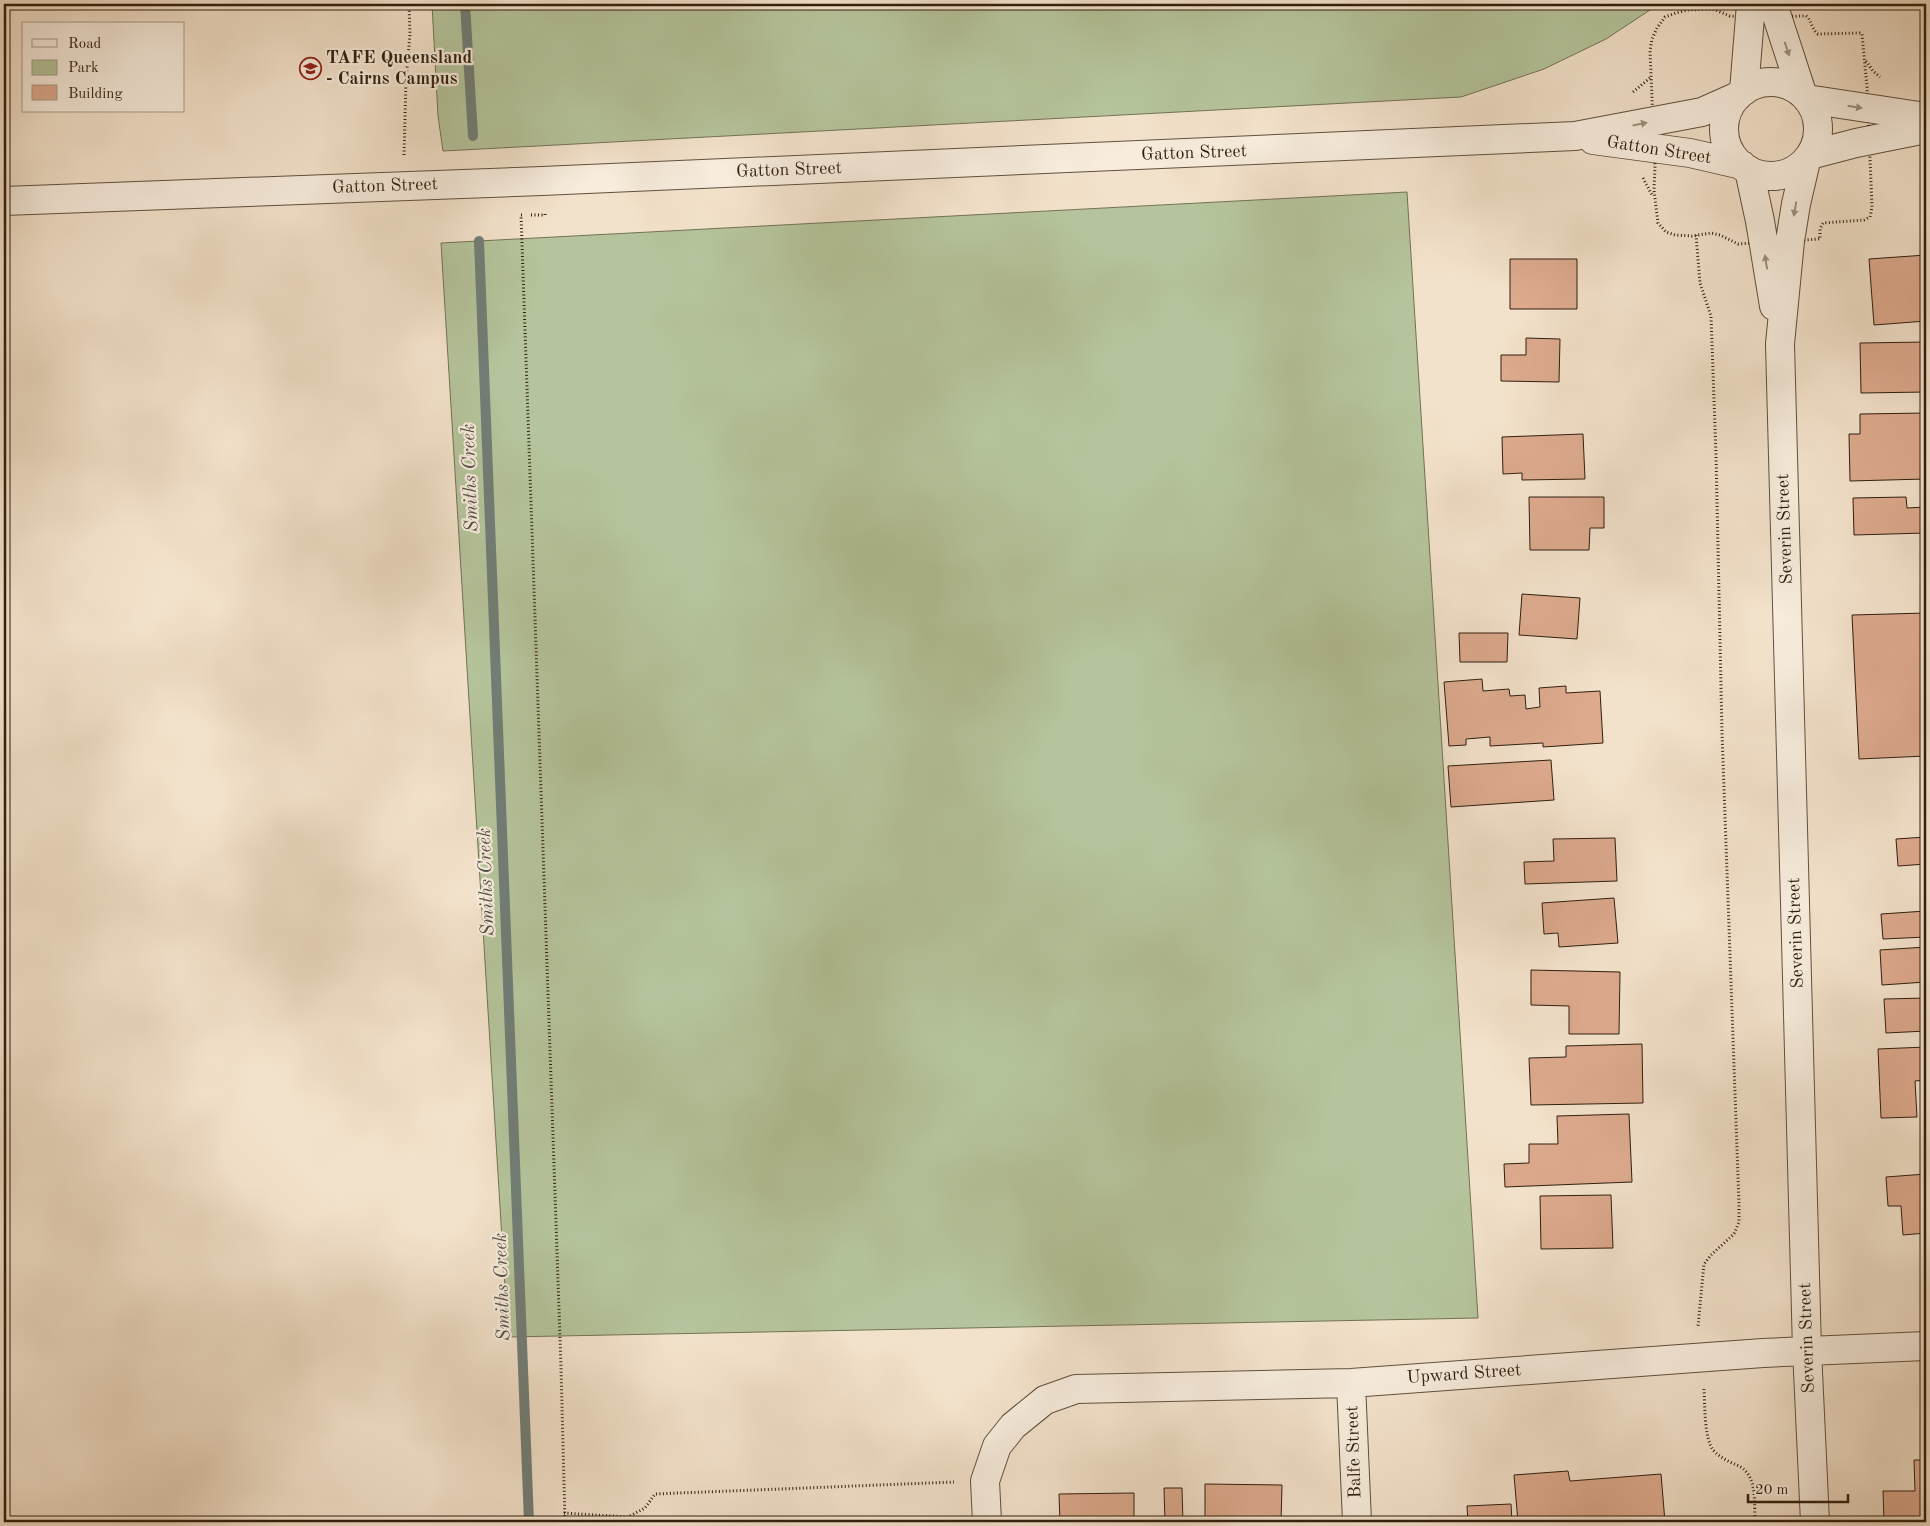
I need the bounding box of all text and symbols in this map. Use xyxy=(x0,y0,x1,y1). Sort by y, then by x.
legend xyxy=(22,22,185,112)
text: Road xyxy=(68,37,102,52)
one-way arrow xyxy=(1783,41,1791,56)
place label: TAFE Queensland - Cairns Campus xyxy=(326,49,473,88)
school or university icon: TAFE Queensland - Cairns Campus xyxy=(298,56,322,80)
text: Park xyxy=(68,61,99,76)
text: Building xyxy=(68,87,123,102)
one-way arrow xyxy=(1847,104,1863,112)
one-way arrow xyxy=(1632,120,1647,128)
street label: Gatton Street xyxy=(1605,133,1713,167)
street label: Gatton Street xyxy=(1141,142,1247,164)
street label: Gatton Street xyxy=(736,159,842,181)
street label: Gatton Street xyxy=(332,175,438,197)
one-way arrow xyxy=(1791,201,1799,216)
one-way arrow xyxy=(1762,253,1770,269)
water label: Smiths Creek xyxy=(460,424,482,532)
street label: Severin Street xyxy=(1774,473,1796,585)
water label: Smiths Creek xyxy=(476,828,498,936)
street label: Severin Street xyxy=(1785,877,1807,989)
water label: Smiths Creek xyxy=(492,1233,514,1341)
street label: Severin Street xyxy=(1796,1282,1818,1394)
street label: Upward Street xyxy=(1406,1361,1522,1387)
street label: Balfe Street xyxy=(1343,1405,1365,1499)
scale bar xyxy=(1748,1471,1848,1503)
text: 20 m xyxy=(1755,1483,1789,1498)

